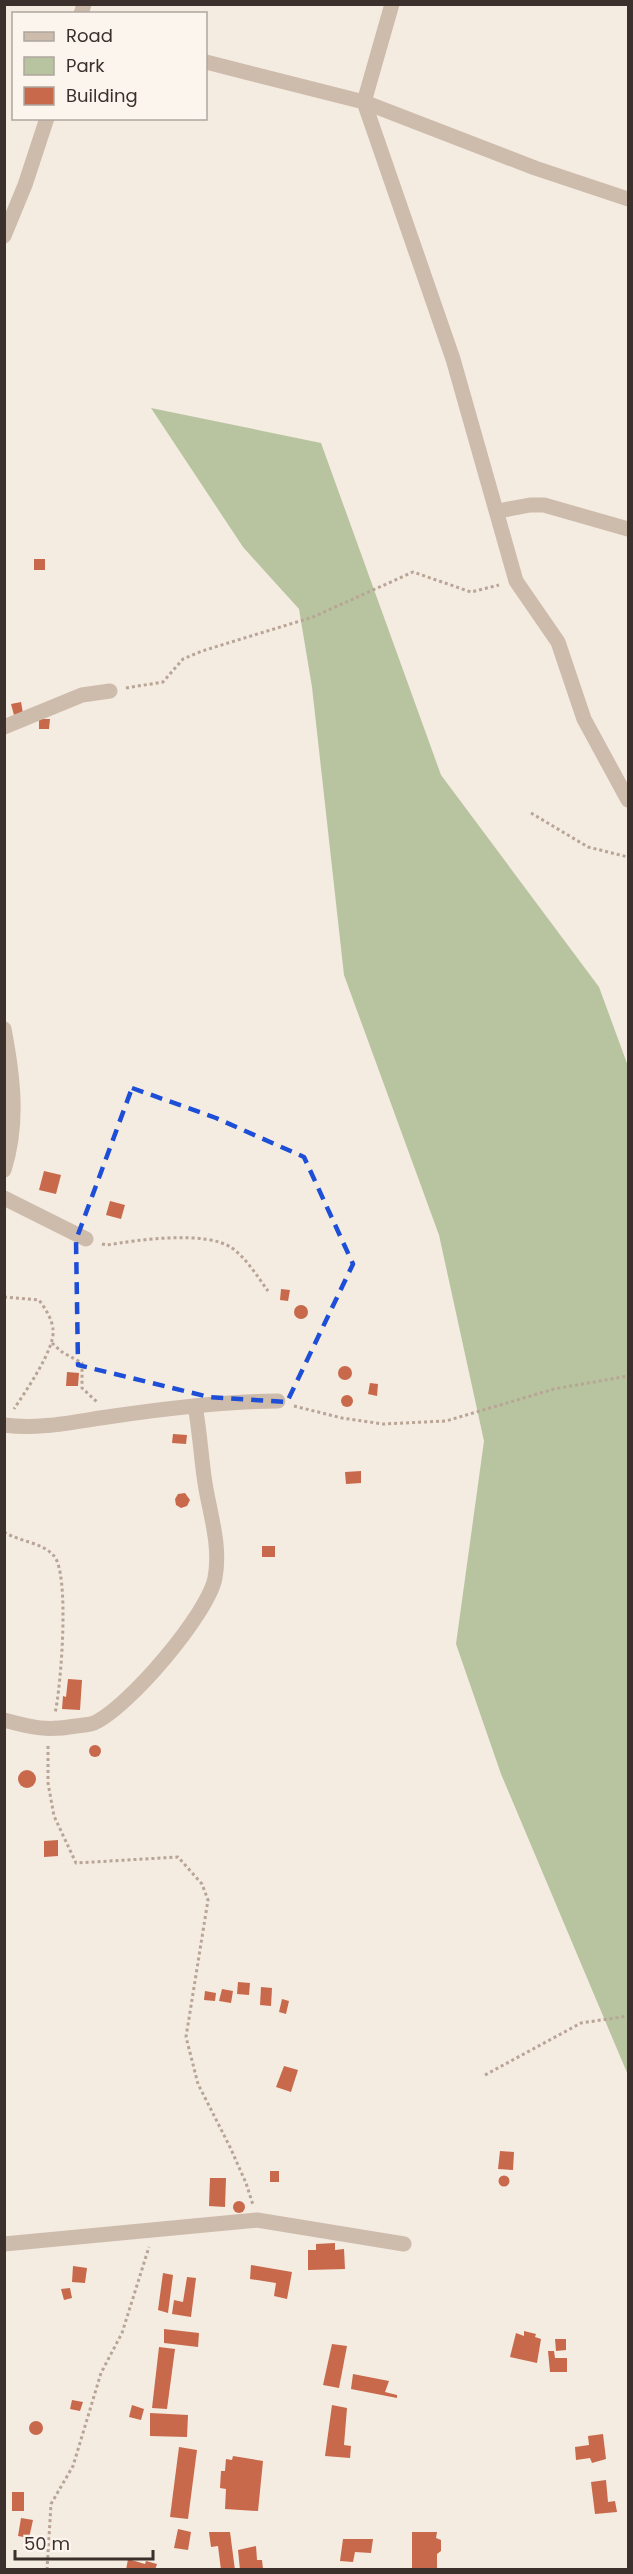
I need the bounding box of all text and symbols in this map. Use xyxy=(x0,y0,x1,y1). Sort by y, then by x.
legend xyxy=(12,12,207,120)
text: Road xyxy=(66,23,113,48)
text: Park xyxy=(66,53,105,78)
text: Building xyxy=(66,83,138,108)
scale bar xyxy=(15,2523,153,2561)
text: 50 m xyxy=(24,2531,70,2556)

